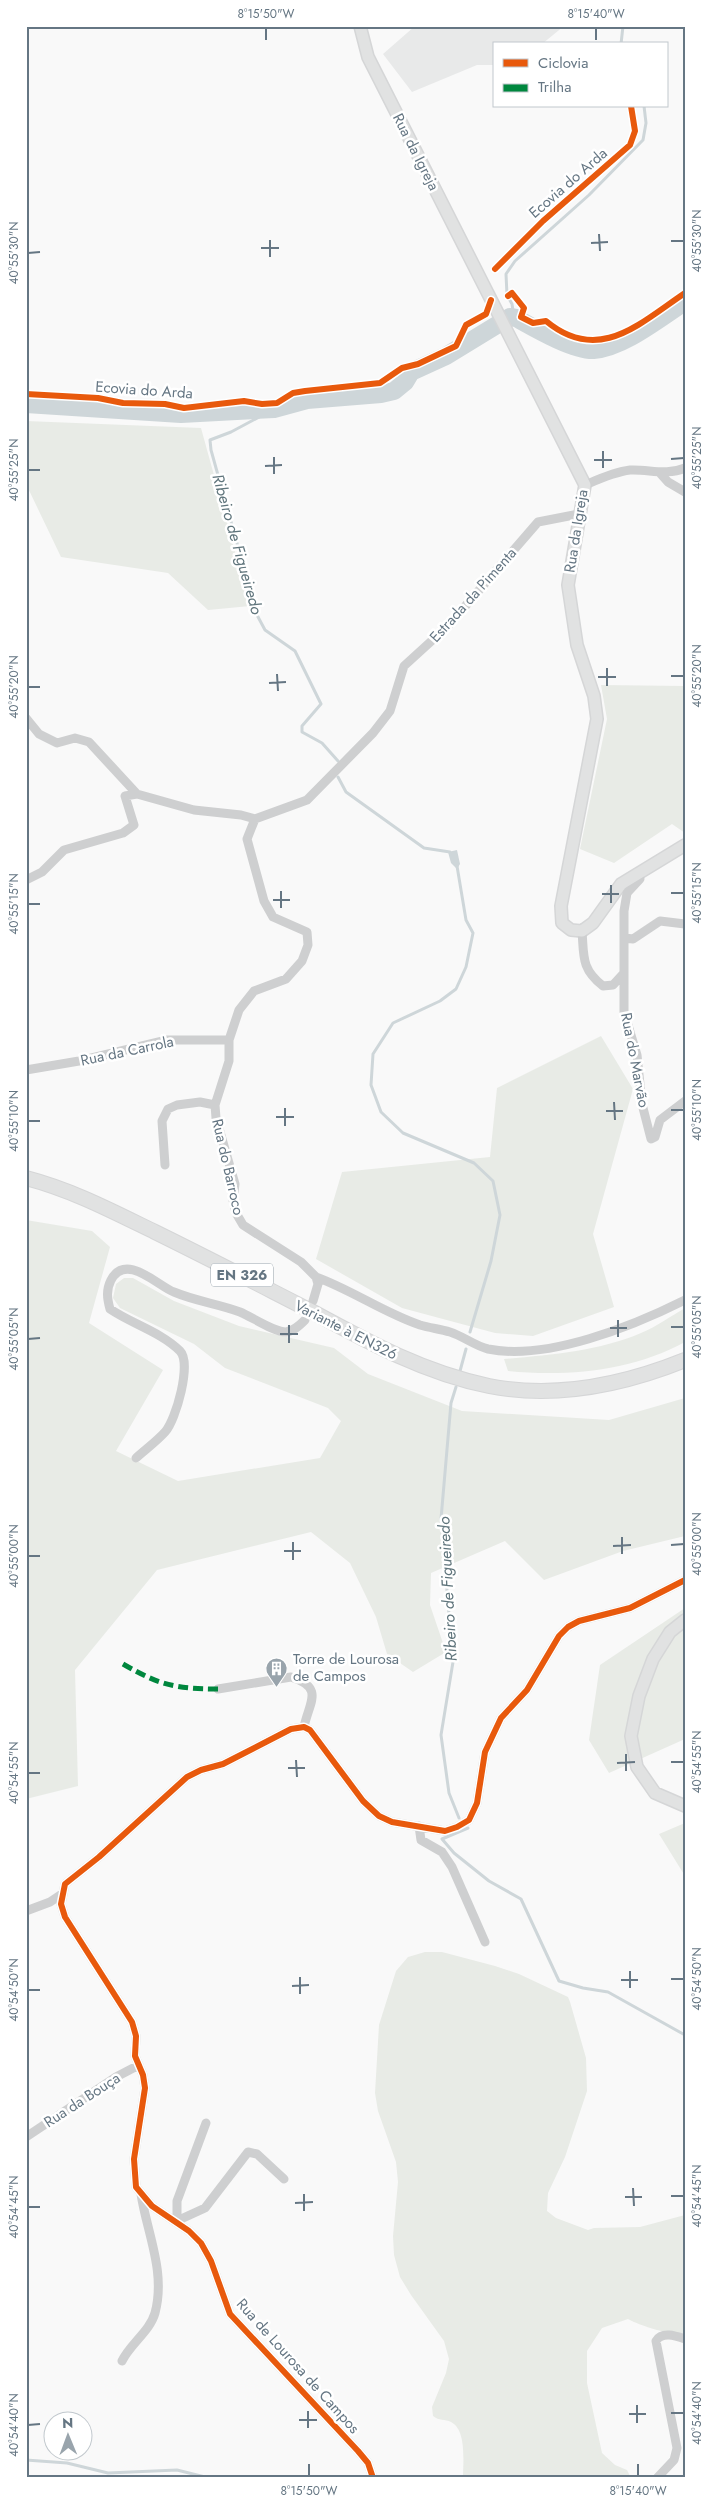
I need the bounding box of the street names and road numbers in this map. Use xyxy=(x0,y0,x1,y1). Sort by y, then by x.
street label: Rua da Igreja xyxy=(387,110,445,194)
street label: Ecovia do Arda xyxy=(524,143,612,223)
street label: Ecovia do Arda xyxy=(95,376,193,404)
street label: Rua da Igreja xyxy=(559,488,593,574)
street label: Estrada da Pimenta xyxy=(424,543,522,647)
street label: Rua do Marvão xyxy=(615,1011,655,1109)
street label: Rua da Carrola xyxy=(78,1030,176,1072)
street label: Rua do Barroco xyxy=(206,1117,250,1217)
road number: EN 326 xyxy=(211,1264,273,1286)
street label: Variante à EN326 xyxy=(291,1295,401,1365)
street label: Rua da Bouça xyxy=(39,2067,125,2133)
street label: Rua de Lourosa de Campos xyxy=(231,2294,365,2438)

